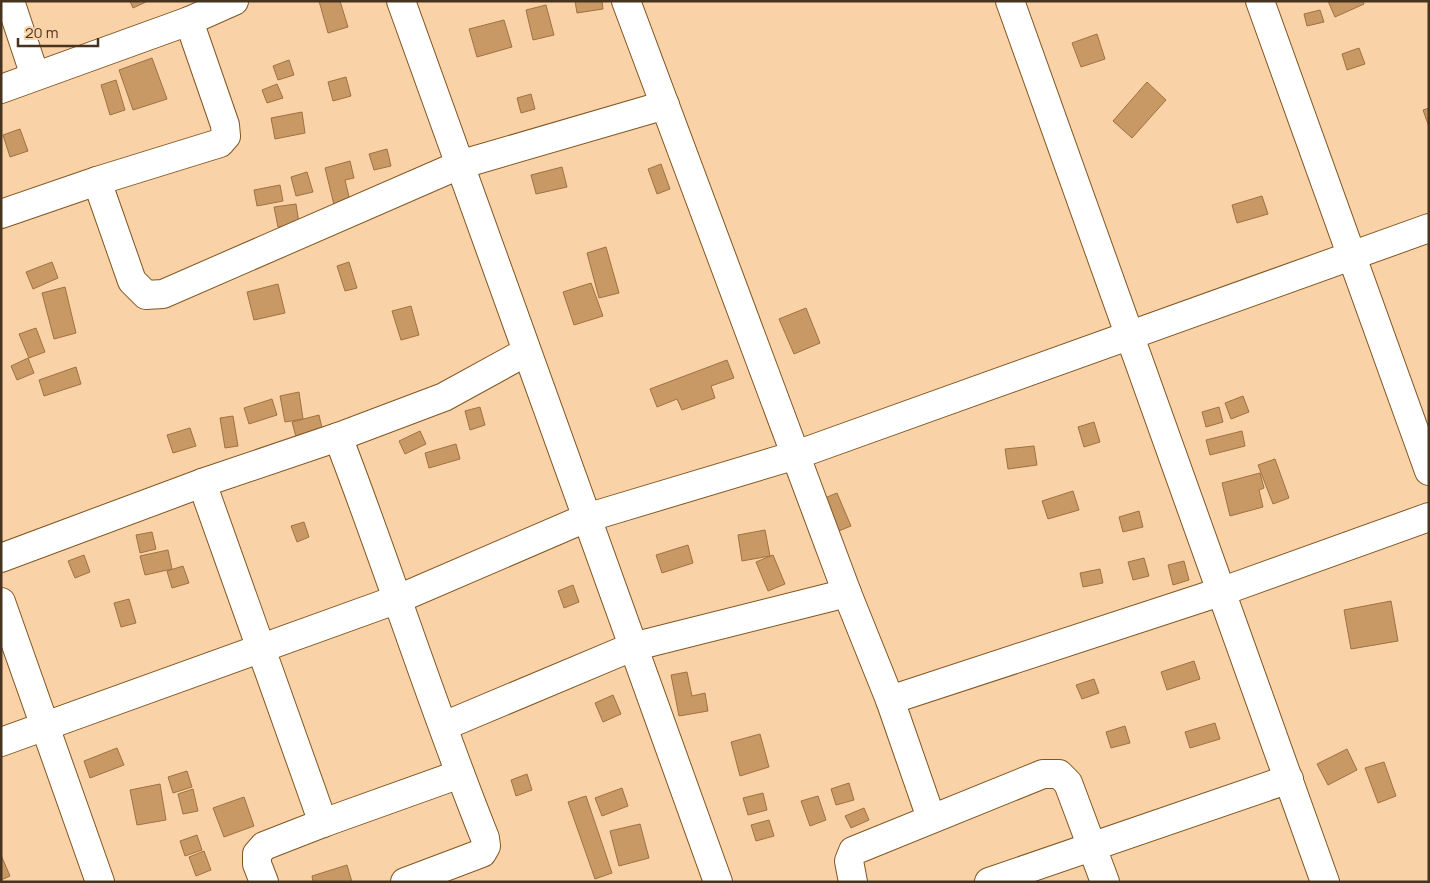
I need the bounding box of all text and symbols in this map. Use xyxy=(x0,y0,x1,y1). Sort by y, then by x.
scale bar xyxy=(18,15,98,47)
text: 20 m xyxy=(25,22,58,43)

